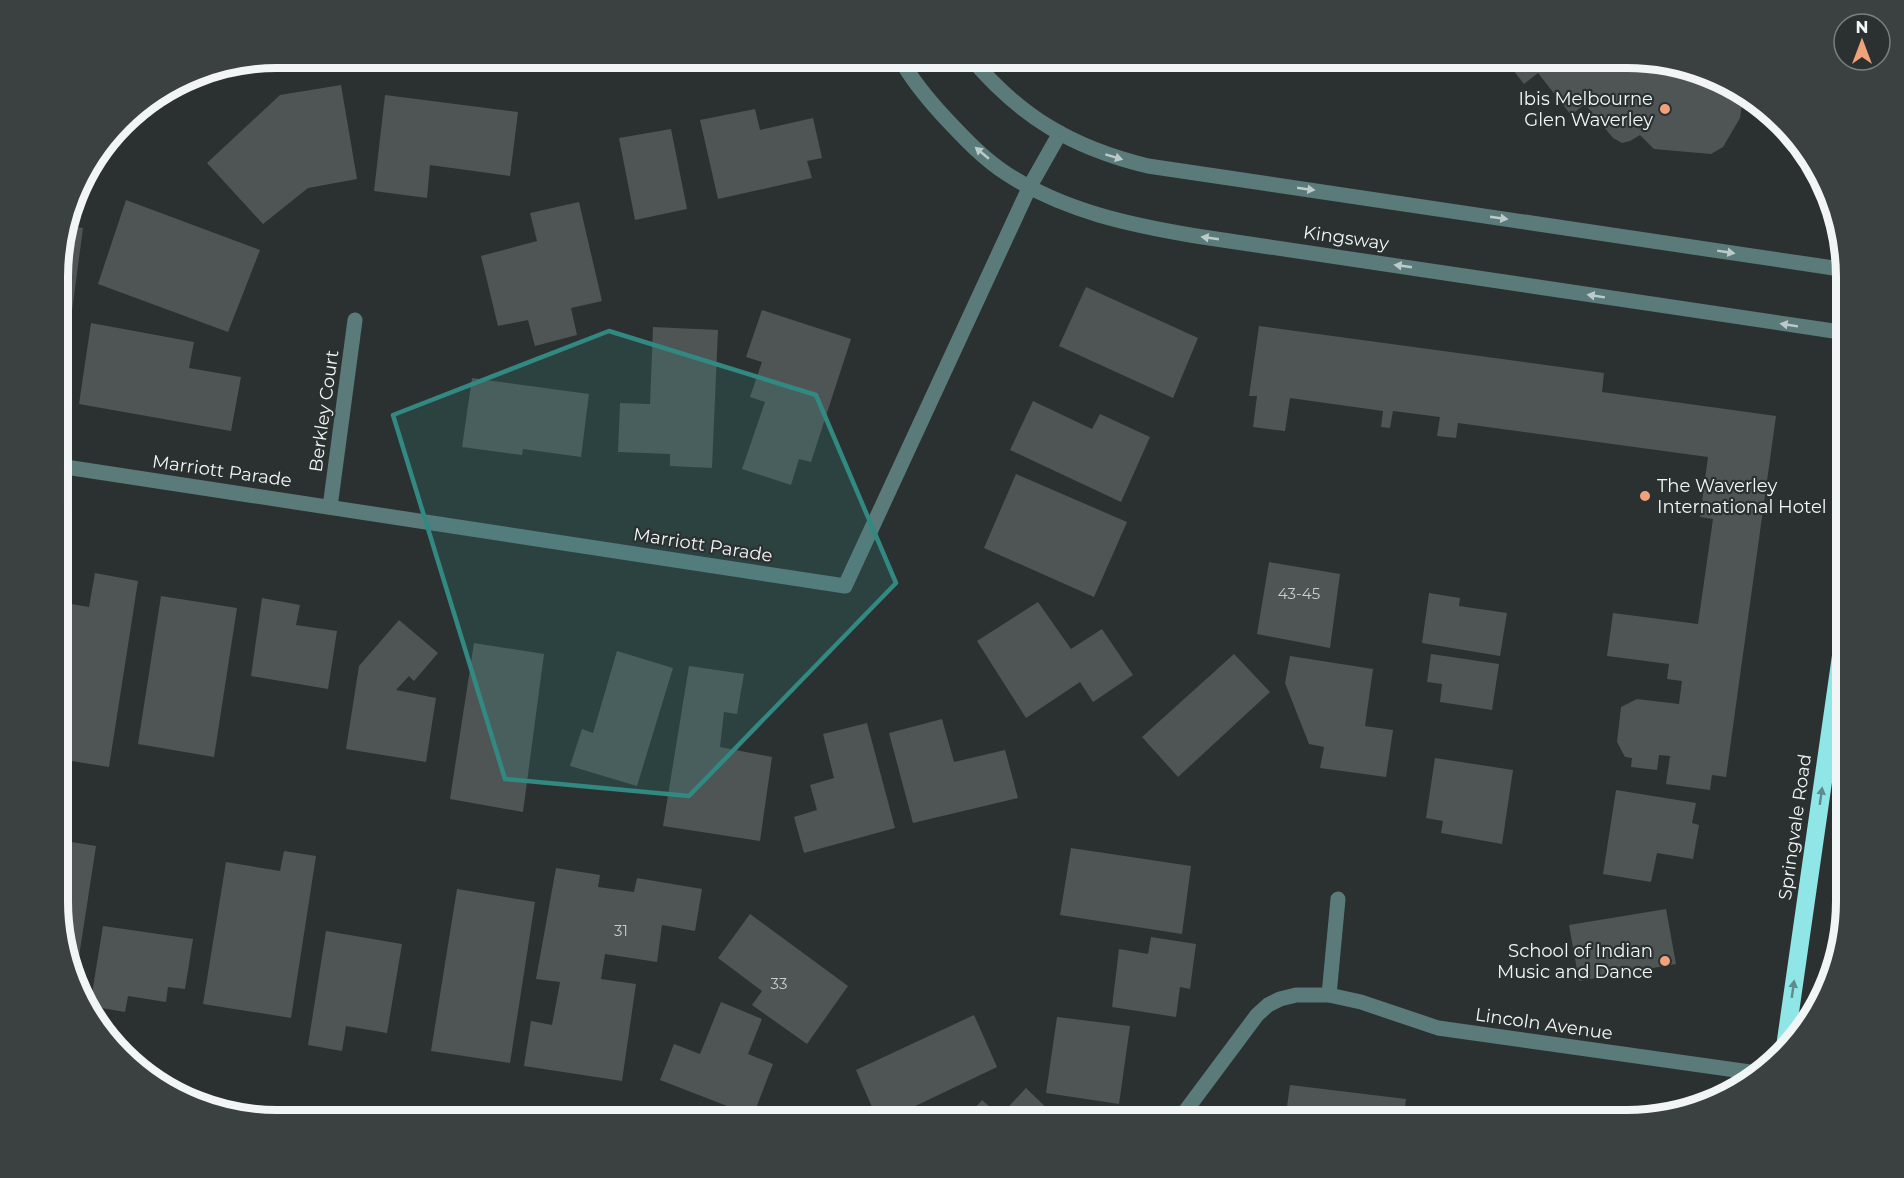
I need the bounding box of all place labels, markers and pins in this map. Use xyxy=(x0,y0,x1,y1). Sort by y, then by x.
place label: Ibis Melbourne Glen Waverley xyxy=(1518,88,1653,131)
marker: Ibis Melbourne Glen Waverley xyxy=(1658,102,1672,116)
place label: The Waverley International Hotel xyxy=(1657,475,1827,518)
marker: The Waverley International Hotel xyxy=(1638,489,1652,503)
place label: School of Indian Music and Dance xyxy=(1497,940,1653,983)
marker: School of Indian Music and Dance xyxy=(1658,954,1672,968)

